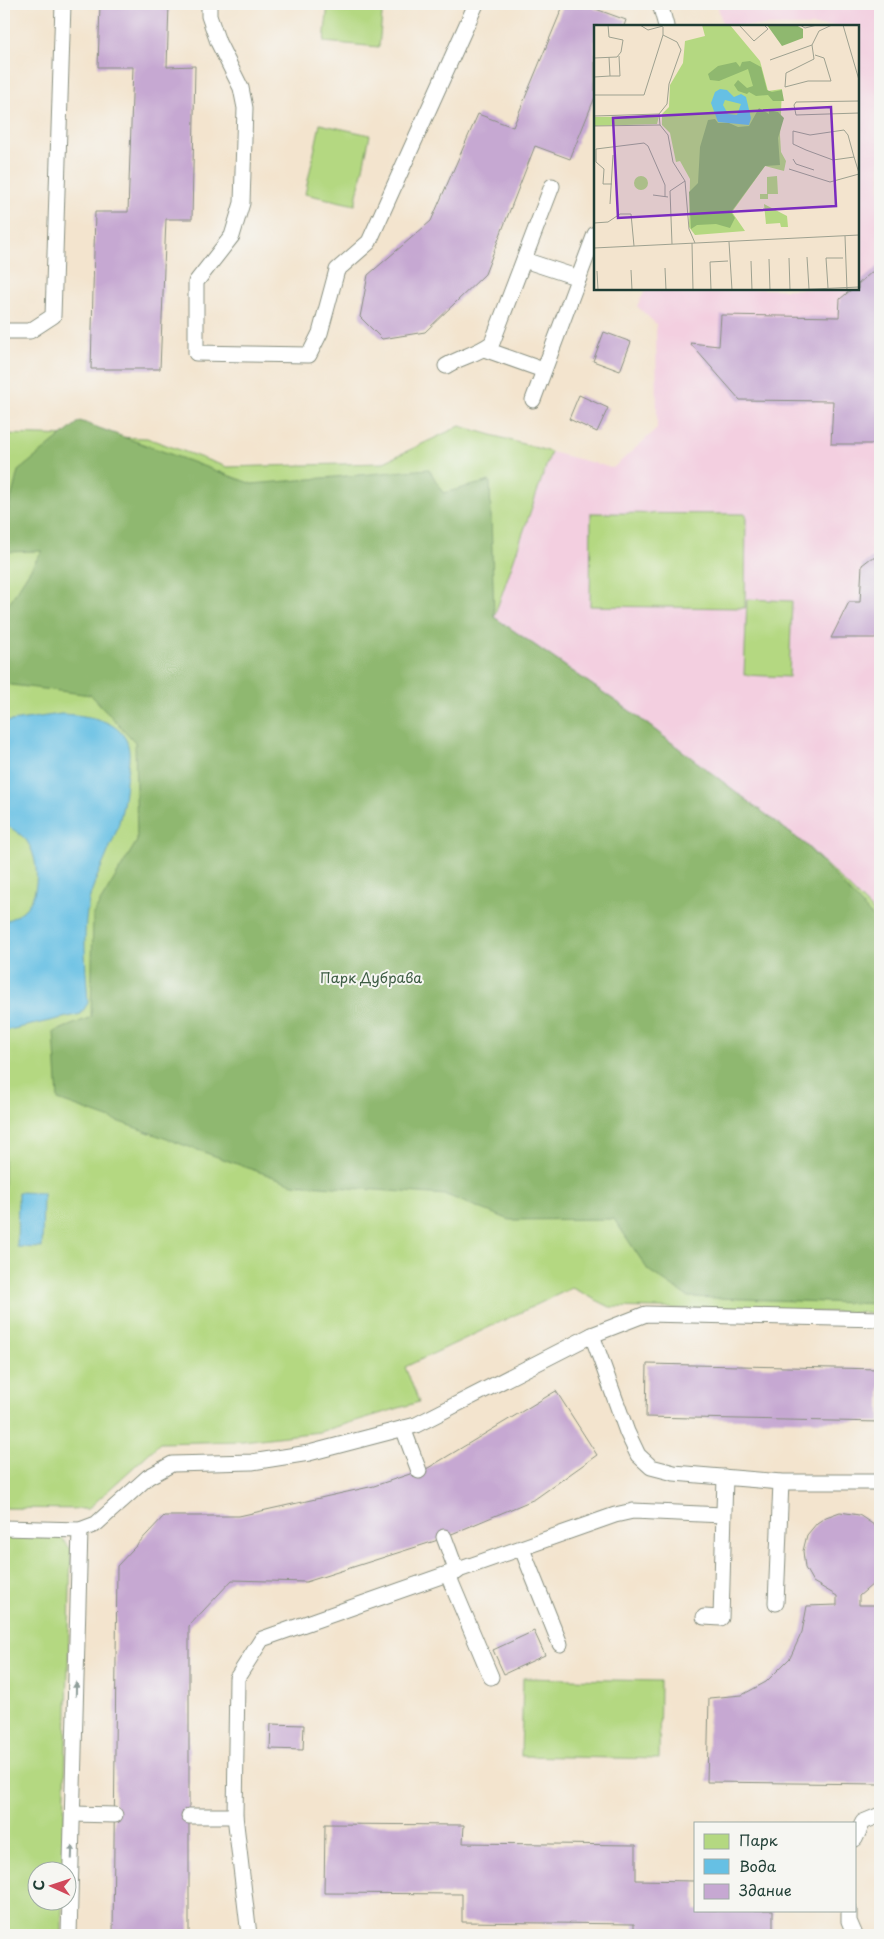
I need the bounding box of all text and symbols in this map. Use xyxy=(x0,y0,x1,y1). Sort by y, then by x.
inset map xyxy=(594,25,859,290)
park label: Парк Дубрава xyxy=(320,967,422,988)
one-way arrow xyxy=(72,1681,80,1697)
legend xyxy=(694,1822,856,1912)
text: Парк xyxy=(739,1828,778,1851)
one-way arrow xyxy=(68,1843,76,1859)
text: Вода xyxy=(739,1854,777,1877)
north arrow xyxy=(28,1862,78,1912)
text: Здание xyxy=(739,1878,792,1901)
text: С xyxy=(28,1879,49,1891)

